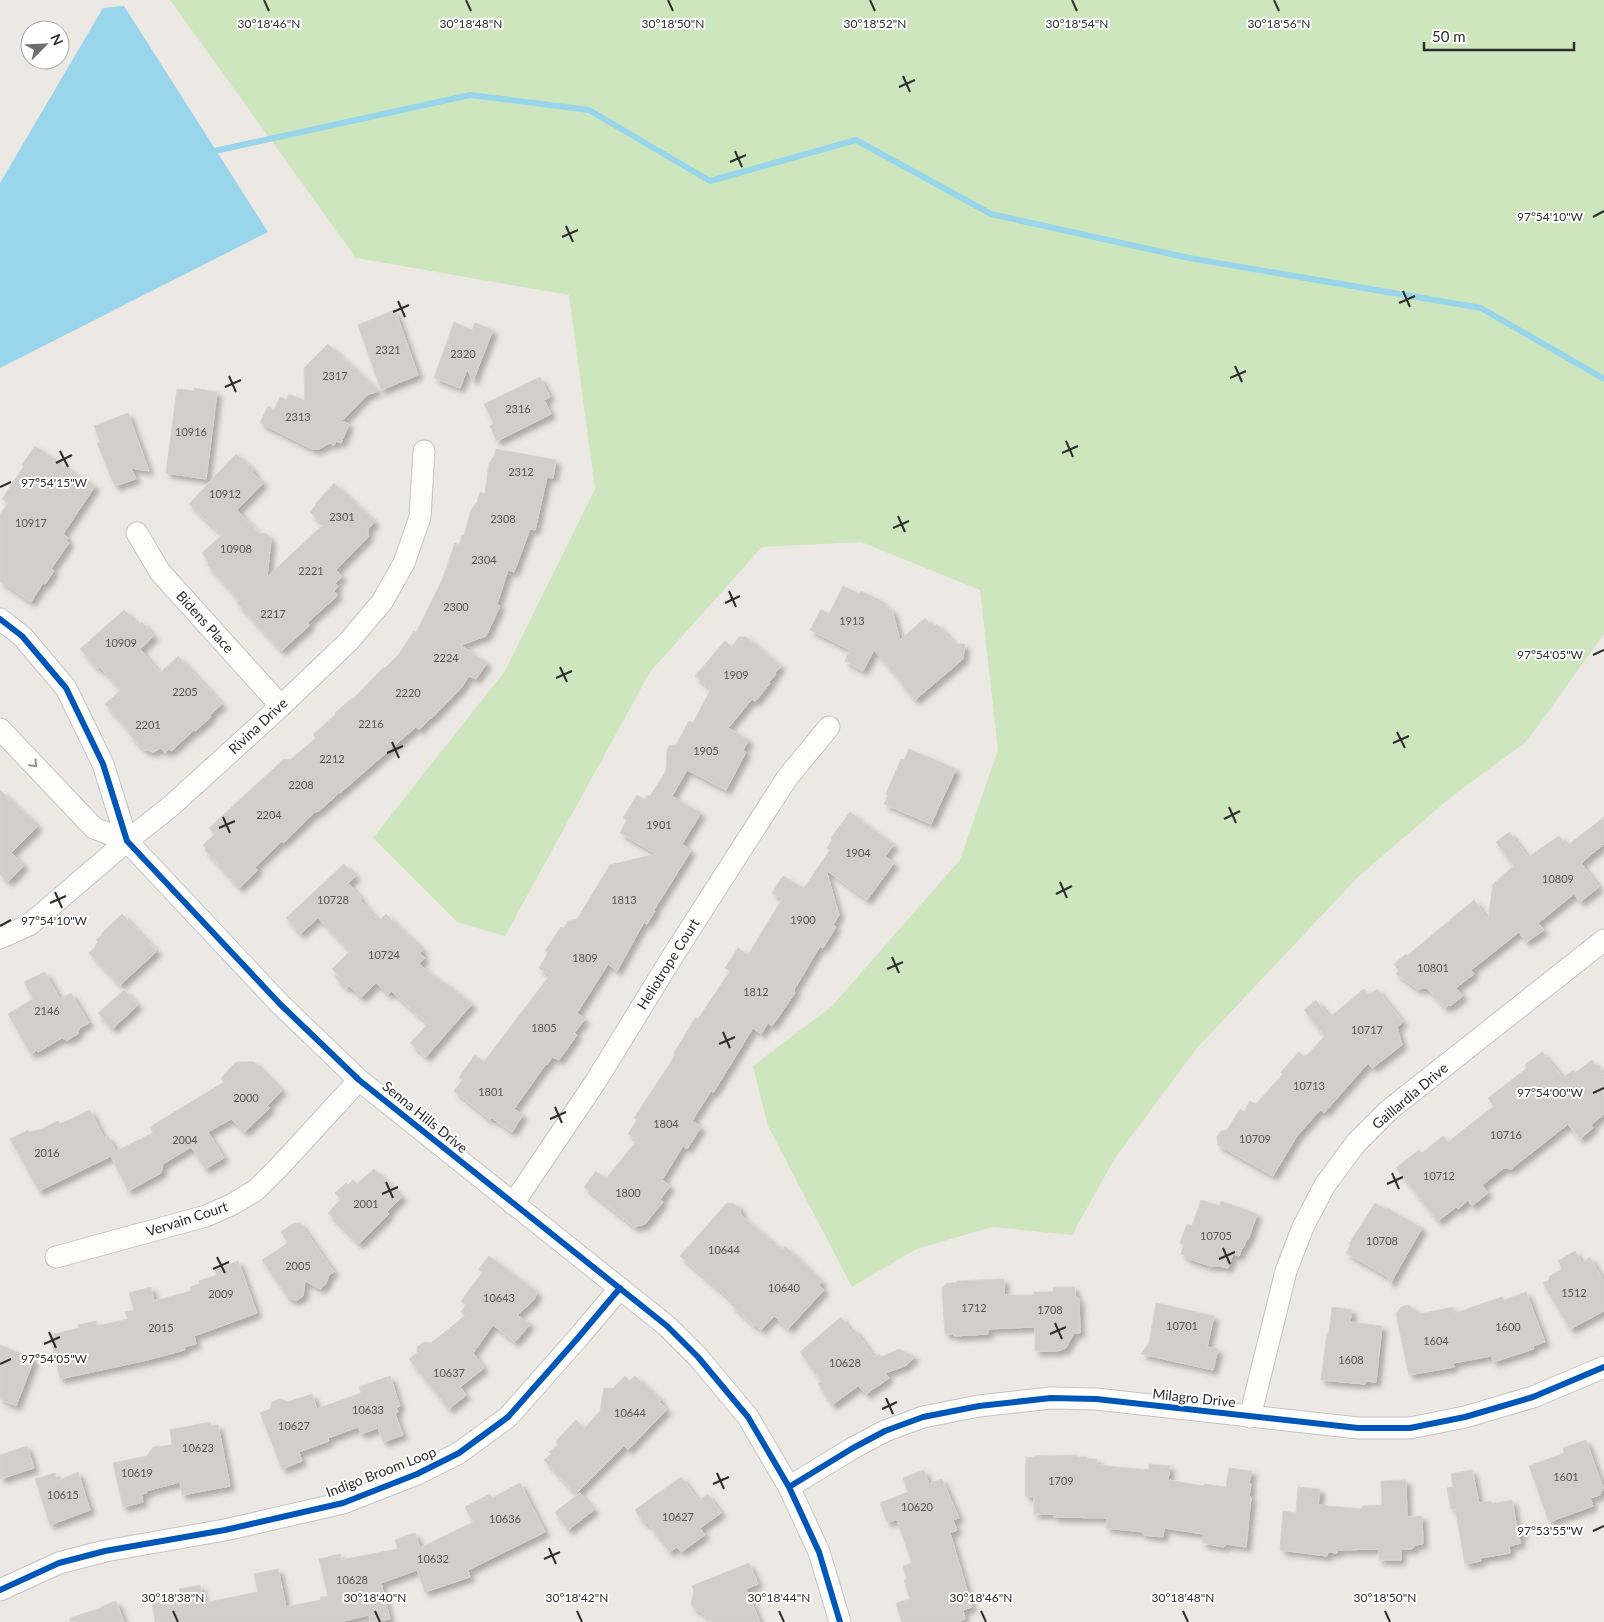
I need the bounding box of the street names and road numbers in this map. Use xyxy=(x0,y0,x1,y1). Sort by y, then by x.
street label: Bidens Place xyxy=(173,587,238,656)
street label: Rivina Drive xyxy=(225,694,291,757)
street label: Heliotrope Court xyxy=(633,915,702,1012)
street label: Gaillardia Drive xyxy=(1368,1059,1451,1132)
street label: Senna Hills Drive xyxy=(379,1077,471,1156)
street label: Vervain Court xyxy=(144,1197,230,1240)
street label: Milagro Drive xyxy=(1152,1385,1236,1410)
street label: Indigo Broom Loop xyxy=(323,1443,438,1500)

